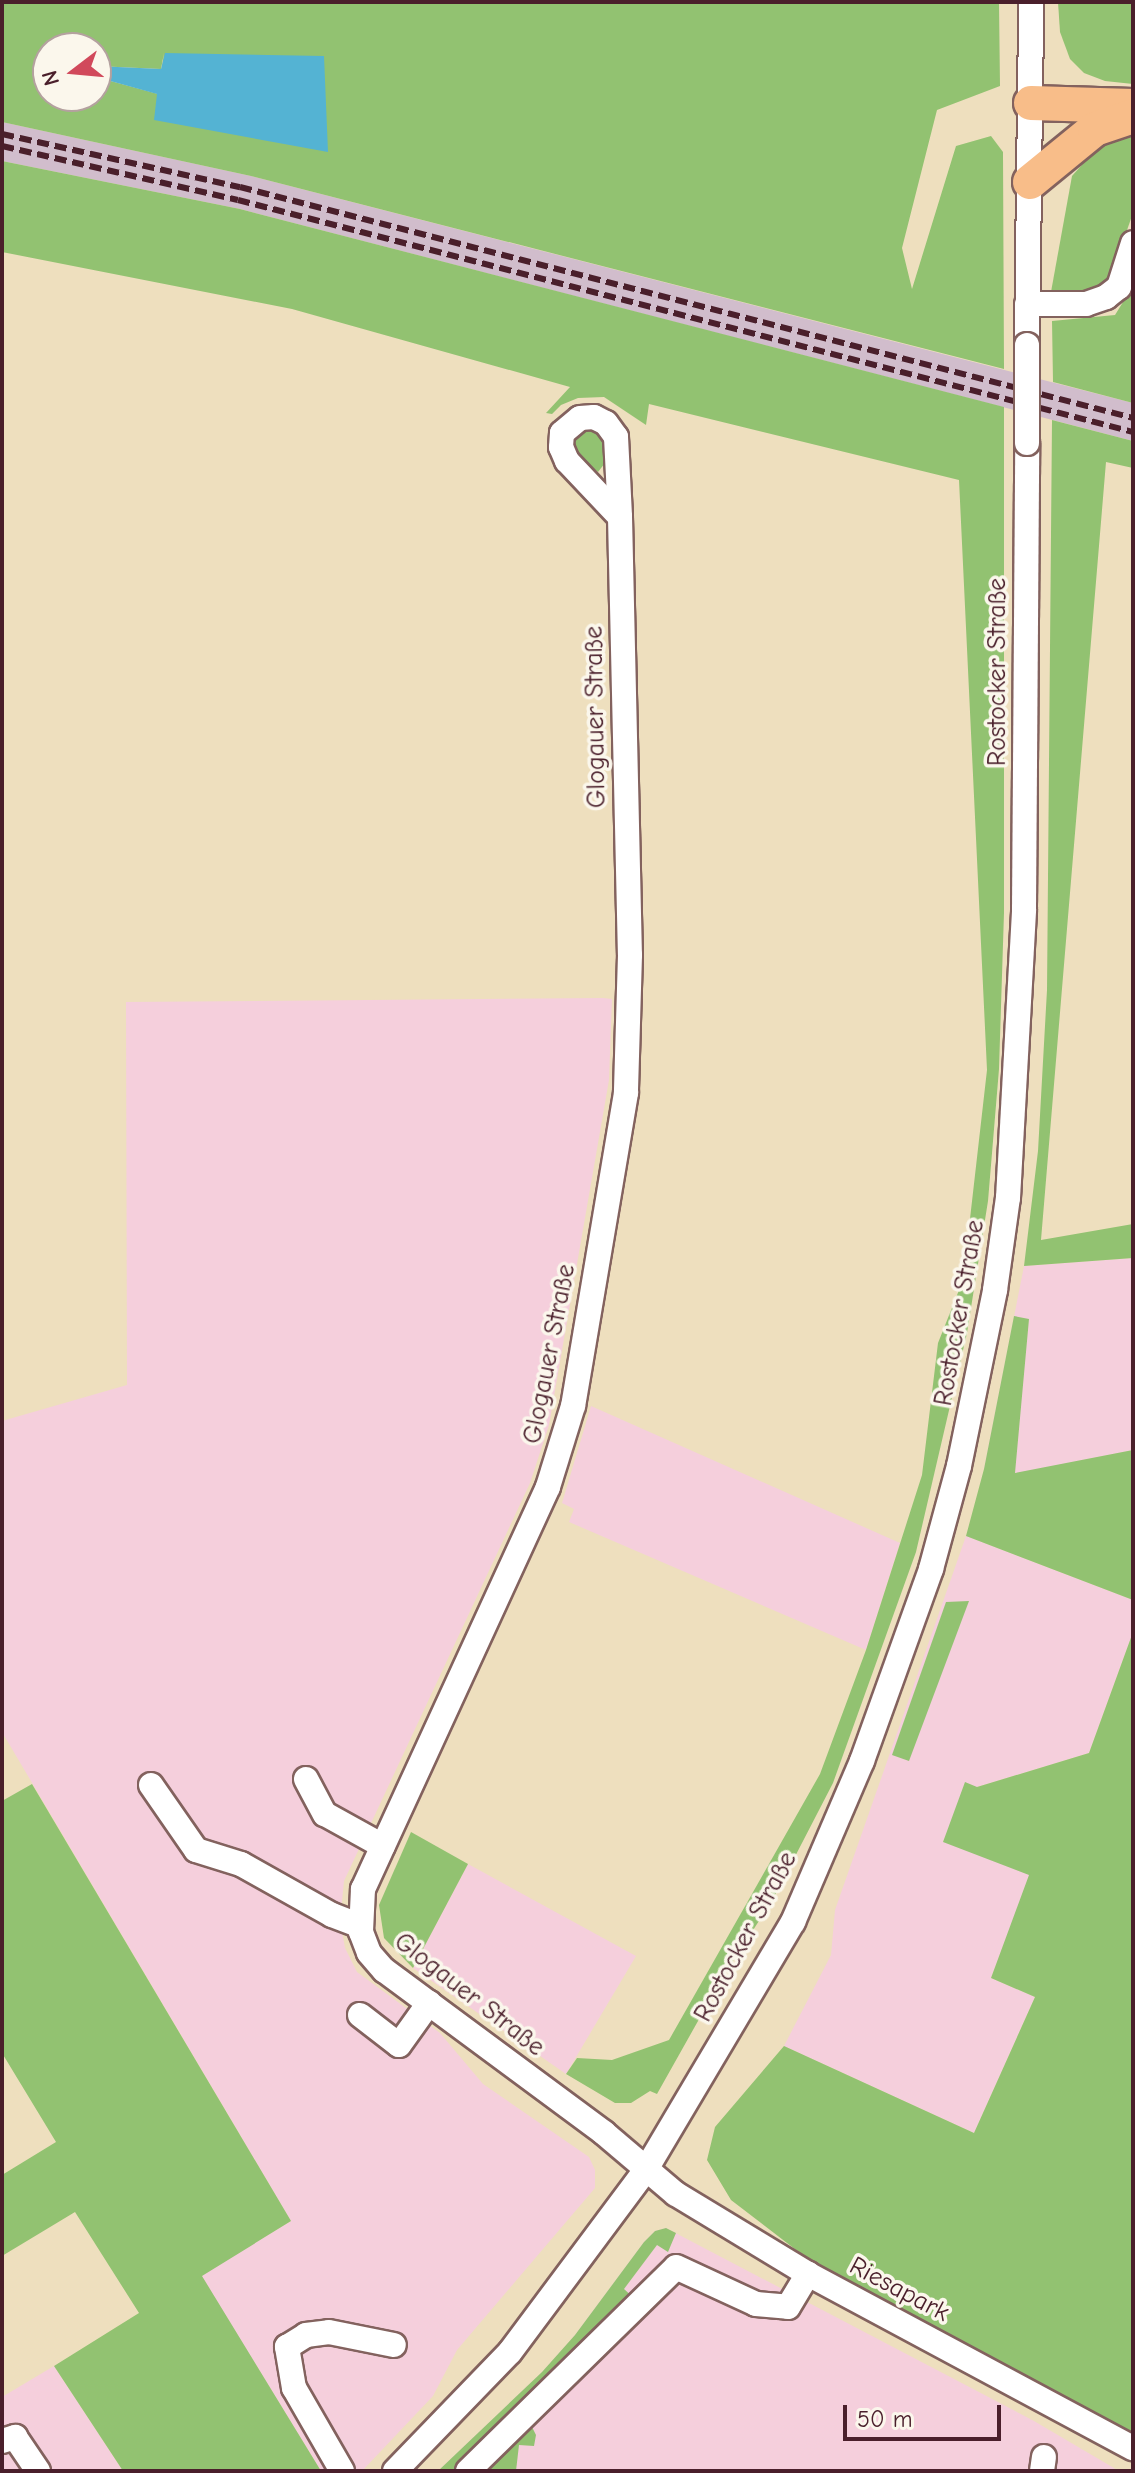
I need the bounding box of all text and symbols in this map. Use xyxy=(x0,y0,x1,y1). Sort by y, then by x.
north arrow xyxy=(32,32,112,112)
text: N xyxy=(36,68,65,89)
street label: Rostocker Straße xyxy=(982,578,1014,766)
street label: Glogauer Straße xyxy=(579,626,613,808)
street label: Rostocker Straße xyxy=(928,1218,992,1408)
street label: Glogauer Straße xyxy=(517,1262,583,1446)
street label: Rostocker Straße xyxy=(688,1847,804,2027)
street label: Glogauer Straße xyxy=(388,1927,550,2063)
street label: Riesapark xyxy=(844,2251,954,2329)
scale bar xyxy=(847,2389,1005,2439)
text: 50 m xyxy=(857,2405,913,2433)

